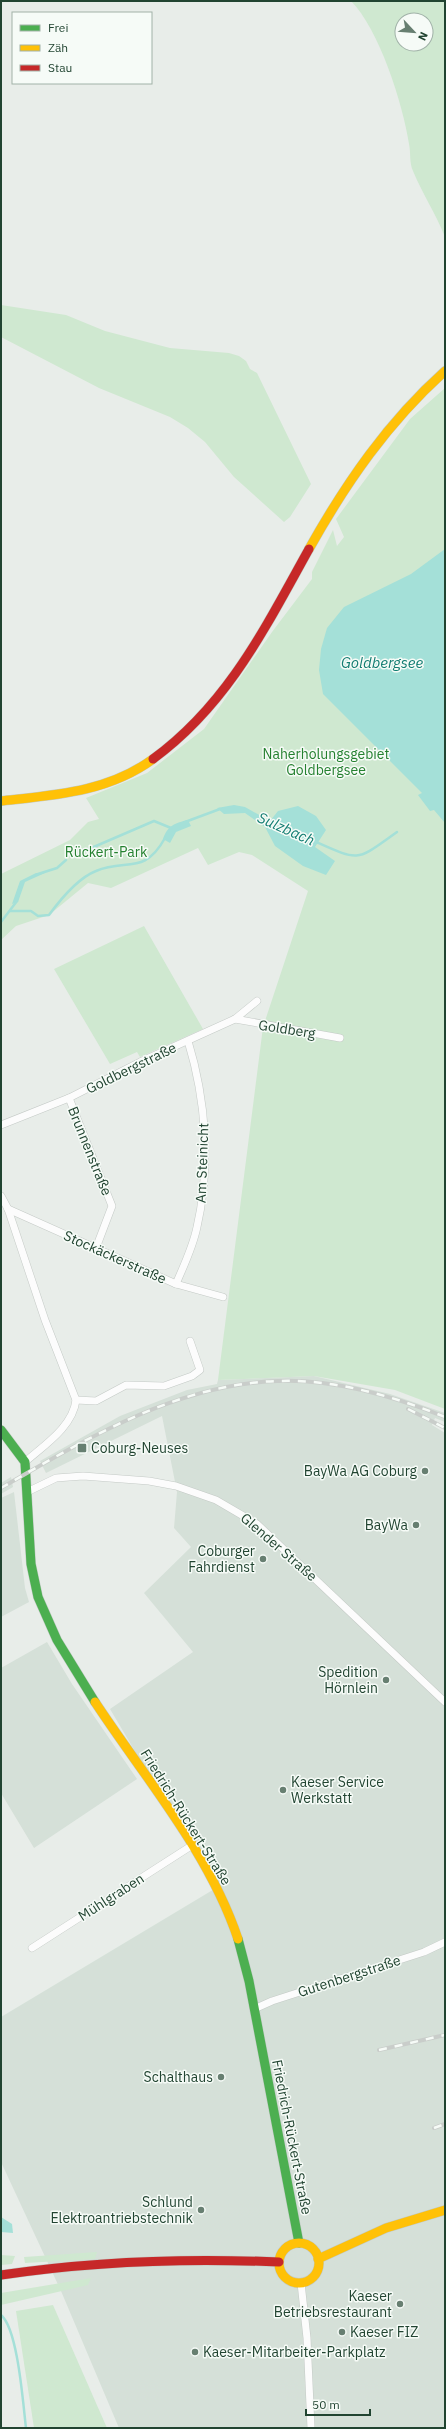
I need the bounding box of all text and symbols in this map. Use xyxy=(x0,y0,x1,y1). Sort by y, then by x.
legend xyxy=(12,12,152,84)
north arrow xyxy=(394,12,434,52)
text: Frei xyxy=(48,20,68,35)
text: N xyxy=(415,30,431,43)
text: Zäh xyxy=(48,40,68,55)
text: Stau xyxy=(48,60,72,75)
water label: Goldbergsee xyxy=(341,653,423,672)
park label: Naherholungsgebiet Goldbergsee xyxy=(263,745,390,779)
water label: Sulzbach xyxy=(255,807,318,850)
park label: Rückert-Park xyxy=(65,843,148,861)
street label: Goldberg xyxy=(257,1016,317,1042)
street label: Goldbergstraße xyxy=(83,1038,179,1098)
street label: Brunnenstraße xyxy=(64,1104,116,1199)
street label: Am Steinicht xyxy=(192,1123,212,1203)
street label: Stockäckerstraße xyxy=(61,1226,169,1288)
place label: Coburg-Neuses xyxy=(91,1439,188,1457)
marker: Coburg-Neuses xyxy=(76,1442,88,1454)
place label: BayWa AG Coburg xyxy=(304,1462,418,1480)
marker: BayWa AG Coburg xyxy=(420,1466,430,1476)
street label: Glender Straße xyxy=(237,1509,321,1585)
place label: BayWa xyxy=(365,1516,409,1534)
marker: BayWa xyxy=(411,1520,421,1530)
place label: Coburger Fahrdienst xyxy=(188,1542,255,1576)
marker: Coburger Fahrdienst xyxy=(258,1554,268,1564)
place label: Spedition Hörnlein xyxy=(318,1663,378,1697)
marker: Spedition Hörnlein xyxy=(381,1675,391,1685)
street label: Friedrich-Rückert-Straße xyxy=(137,1745,235,1889)
place label: Kaeser Service Werkstatt xyxy=(291,1773,384,1807)
marker: Kaeser Service Werkstatt xyxy=(278,1785,288,1795)
street label: Mühlgraben xyxy=(75,1869,147,1925)
street label: Gutenbergstraße xyxy=(295,1951,403,2001)
street label: Friedrich-Rückert-Straße xyxy=(268,2058,316,2216)
place label: Schalthaus xyxy=(144,2068,213,2086)
marker: Schalthaus xyxy=(216,2072,226,2082)
place label: Schlund Elektroantriebstechnik xyxy=(50,2193,194,2227)
marker: Schlund Elektroantriebstechnik xyxy=(196,2205,206,2215)
place label: Kaeser Betriebsrestaurant xyxy=(274,2287,392,2321)
marker: Kaeser Betriebsrestaurant xyxy=(395,2299,405,2309)
place label: Kaeser FIZ xyxy=(350,2323,418,2341)
marker: Kaeser FIZ xyxy=(337,2327,347,2337)
place label: Kaeser-Mitarbeiter-Parkplatz xyxy=(203,2343,386,2361)
marker: Kaeser-Mitarbeiter-Parkplatz xyxy=(190,2347,200,2357)
scale bar xyxy=(306,2391,370,2417)
text: 50 m xyxy=(312,2397,340,2412)

